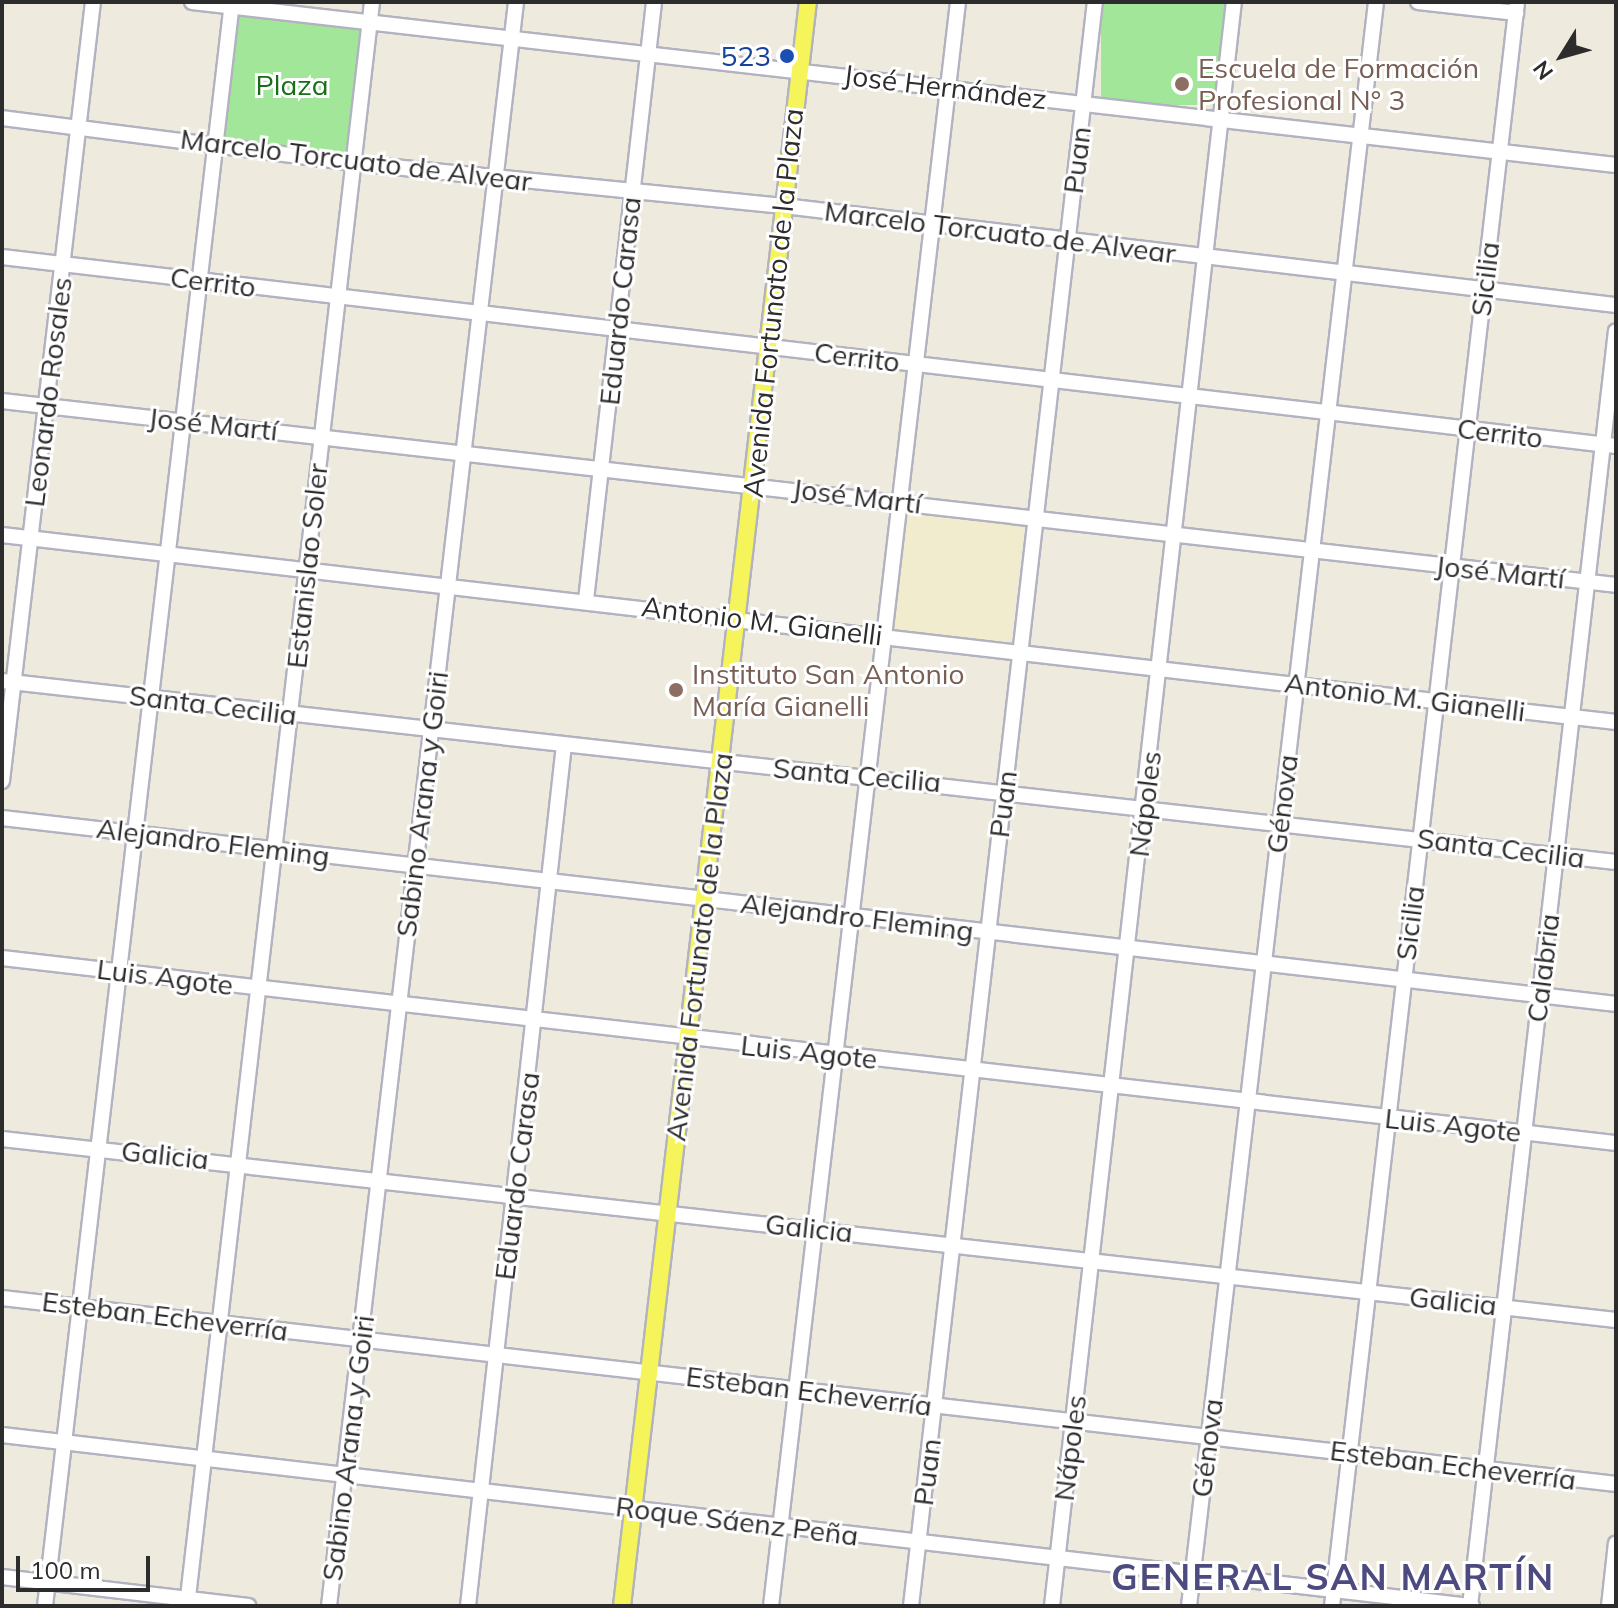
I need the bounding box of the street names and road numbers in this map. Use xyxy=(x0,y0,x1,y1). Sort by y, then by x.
street label: José Hernández xyxy=(841,58,1049,116)
street label: Avenida Fortunato de la Plaza xyxy=(736,107,810,499)
street label: Marcelo Torcuato de Alvear xyxy=(179,122,533,198)
street label: Puan xyxy=(1056,124,1098,196)
street label: Marcelo Torcuato de Alvear xyxy=(823,194,1177,270)
street label: Eduardo Carasa xyxy=(592,195,648,407)
street label: Sicilia xyxy=(1464,240,1506,318)
street label: Cerrito xyxy=(168,260,258,304)
street label: Leonardo Rosales xyxy=(17,275,79,509)
street label: Cerrito xyxy=(812,335,902,379)
street label: José Martí xyxy=(147,401,279,447)
street label: Cerrito xyxy=(1455,411,1545,455)
street label: Estanislao Soler xyxy=(280,462,334,670)
street label: José Martí xyxy=(791,471,923,521)
street label: José Martí xyxy=(1434,549,1566,595)
street label: Antonio M. Gianelli xyxy=(640,590,884,652)
street label: Antonio M. Gianelli xyxy=(1283,666,1527,728)
street label: Sabino Arana y Goiri xyxy=(389,669,455,939)
street label: Santa Cecilia xyxy=(127,678,299,732)
street label: Nápoles xyxy=(1122,749,1168,859)
street label: Avenida Fortunato de la Plaza xyxy=(659,751,739,1143)
street label: Santa Cecilia xyxy=(772,751,942,799)
street label: Génova xyxy=(1259,753,1305,855)
street label: Puan xyxy=(982,768,1024,840)
street label: Alejandro Fleming xyxy=(95,811,331,873)
street label: Santa Cecilia xyxy=(1415,821,1587,875)
street label: Sicilia xyxy=(1389,884,1431,962)
street label: Alejandro Fleming xyxy=(739,886,975,948)
street label: Calabria xyxy=(1520,912,1566,1024)
street label: Luis Agote xyxy=(95,952,235,1002)
street label: Luis Agote xyxy=(739,1028,879,1076)
street label: Eduardo Carasa xyxy=(488,1070,546,1282)
street label: Luis Agote xyxy=(1383,1101,1523,1149)
street label: Galicia xyxy=(120,1134,210,1176)
street label: Galicia xyxy=(764,1207,854,1249)
street label: Galicia xyxy=(1408,1280,1498,1322)
street label: Esteban Echeverría xyxy=(40,1284,290,1348)
street label: Sabino Arana y Goiri xyxy=(315,1313,381,1583)
street label: Esteban Echeverría xyxy=(684,1359,934,1423)
street label: Nápoles xyxy=(1047,1393,1093,1503)
street label: Génova xyxy=(1184,1397,1230,1499)
street label: Esteban Echeverría xyxy=(1328,1433,1578,1497)
street label: Puan xyxy=(906,1436,948,1508)
street label: Roque Sáenz Peña xyxy=(614,1489,860,1553)

